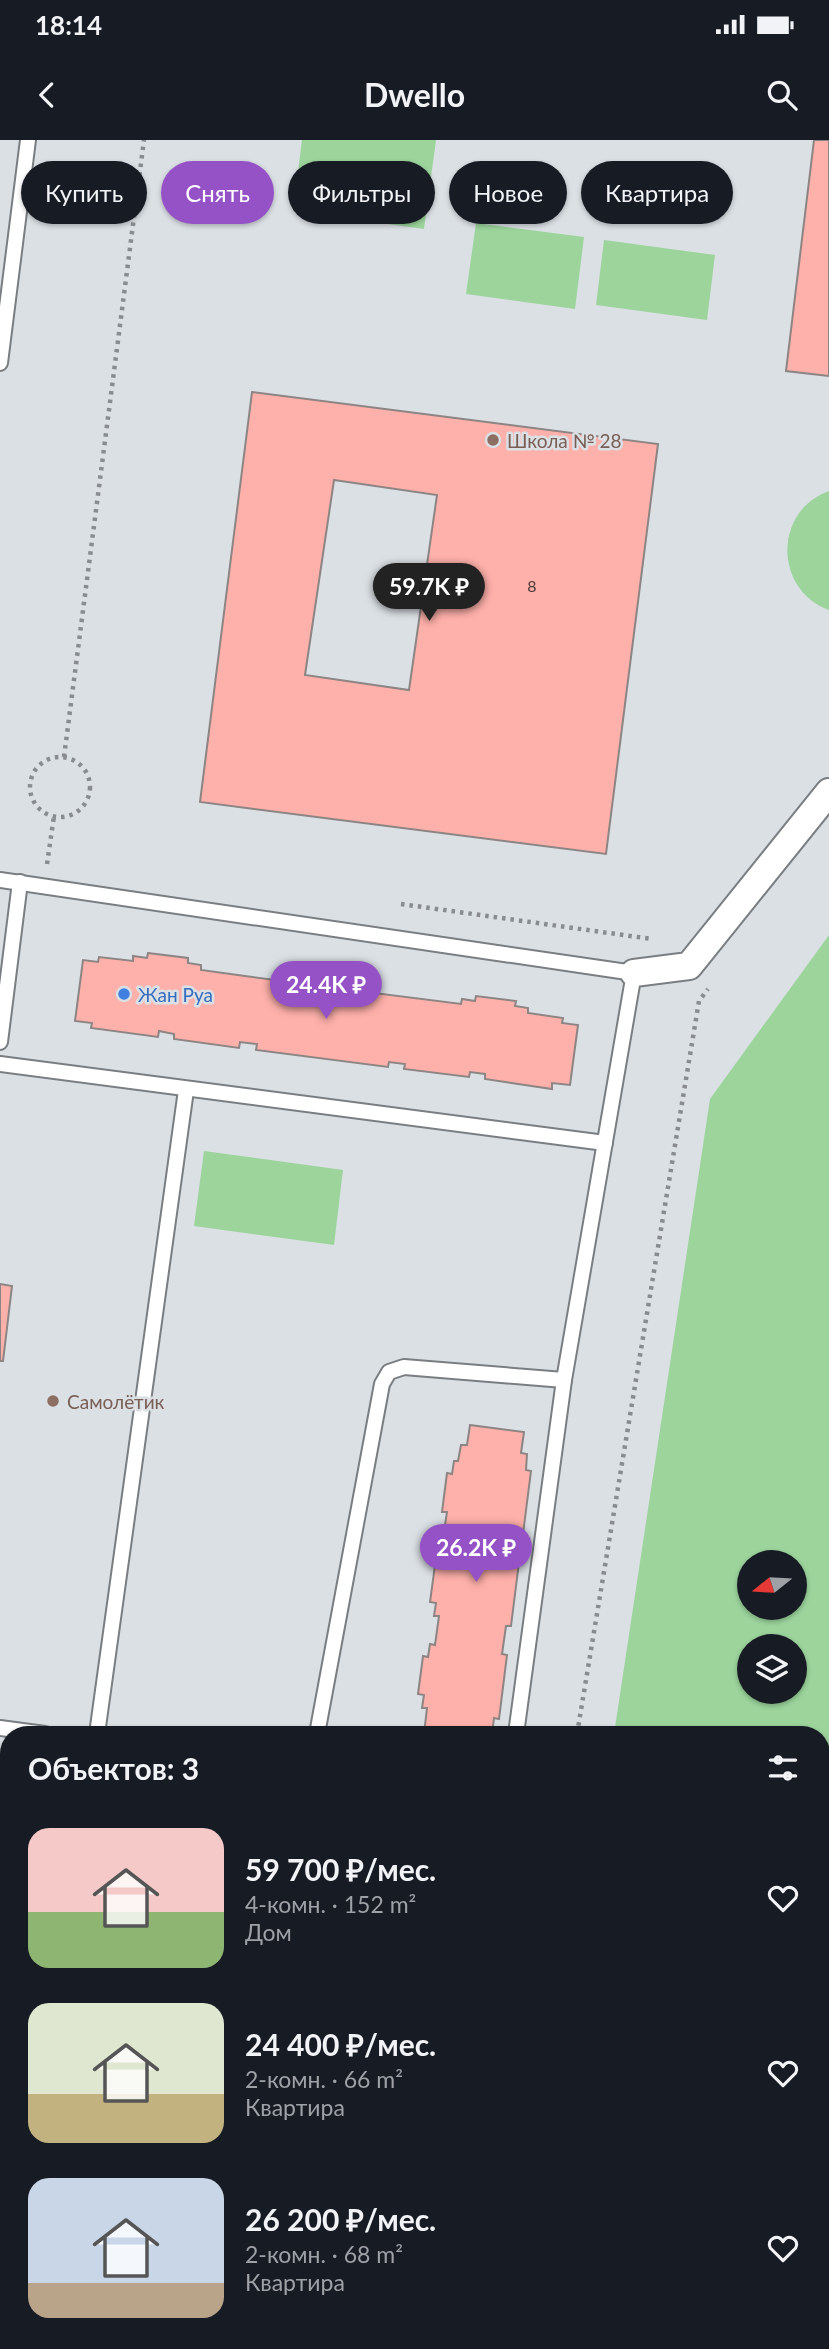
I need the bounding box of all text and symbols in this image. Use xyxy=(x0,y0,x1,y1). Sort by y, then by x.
text: 18:14 xyxy=(35,9,102,41)
text: Dwello xyxy=(364,75,465,114)
icon: back xyxy=(28,76,66,114)
icon: search xyxy=(763,76,801,114)
chip: Купить xyxy=(21,161,147,224)
chip: Снять xyxy=(161,161,274,224)
chip: Фильтры xyxy=(288,161,435,224)
chip: Новое xyxy=(449,161,567,224)
chip: Квартира xyxy=(581,161,733,224)
place label: Школа № 28 xyxy=(507,429,622,452)
marker: Школа № 28 xyxy=(485,432,501,448)
pin: 59.7K ₽ xyxy=(364,564,494,623)
text: 59.7K ₽ xyxy=(389,572,469,600)
house number: 8 xyxy=(527,576,537,595)
pin: 24.4K ₽ xyxy=(261,962,391,1021)
text: 24.4K ₽ xyxy=(286,970,366,998)
place label: Жан Руа xyxy=(138,983,213,1006)
marker: Жан Руа xyxy=(116,986,132,1002)
place label: Самолётик xyxy=(67,1390,165,1413)
marker: Самолётик xyxy=(45,1393,61,1409)
pin: 26.2K ₽ xyxy=(411,1524,541,1584)
text: 26.2K ₽ xyxy=(436,1533,516,1561)
north arrow xyxy=(737,1550,807,1620)
map controls xyxy=(737,1550,807,1704)
button: layers xyxy=(737,1634,807,1704)
icon: filters xyxy=(764,1749,802,1787)
text: Объектов: 3 xyxy=(28,1750,199,1786)
text: 59 700 ₽/мес. xyxy=(245,1851,436,1887)
icon: home xyxy=(84,1856,168,1940)
icon: heart xyxy=(764,1879,802,1917)
text: 4-комн. · 152 m² xyxy=(245,1890,416,1918)
text: Дом xyxy=(245,1918,292,1946)
text: 24 400 ₽/мес. xyxy=(245,2026,436,2062)
icon: home xyxy=(84,2031,168,2115)
icon: heart xyxy=(764,2054,802,2092)
text: 2-комн. · 66 m² xyxy=(245,2065,403,2093)
text: Квартира xyxy=(245,2093,345,2121)
text: 26 200 ₽/мес. xyxy=(245,2201,436,2237)
icon: home xyxy=(84,2206,168,2290)
icon: heart xyxy=(764,2229,802,2267)
text: 2-комн. · 68 m² xyxy=(245,2240,403,2268)
text: Квартира xyxy=(245,2268,345,2296)

